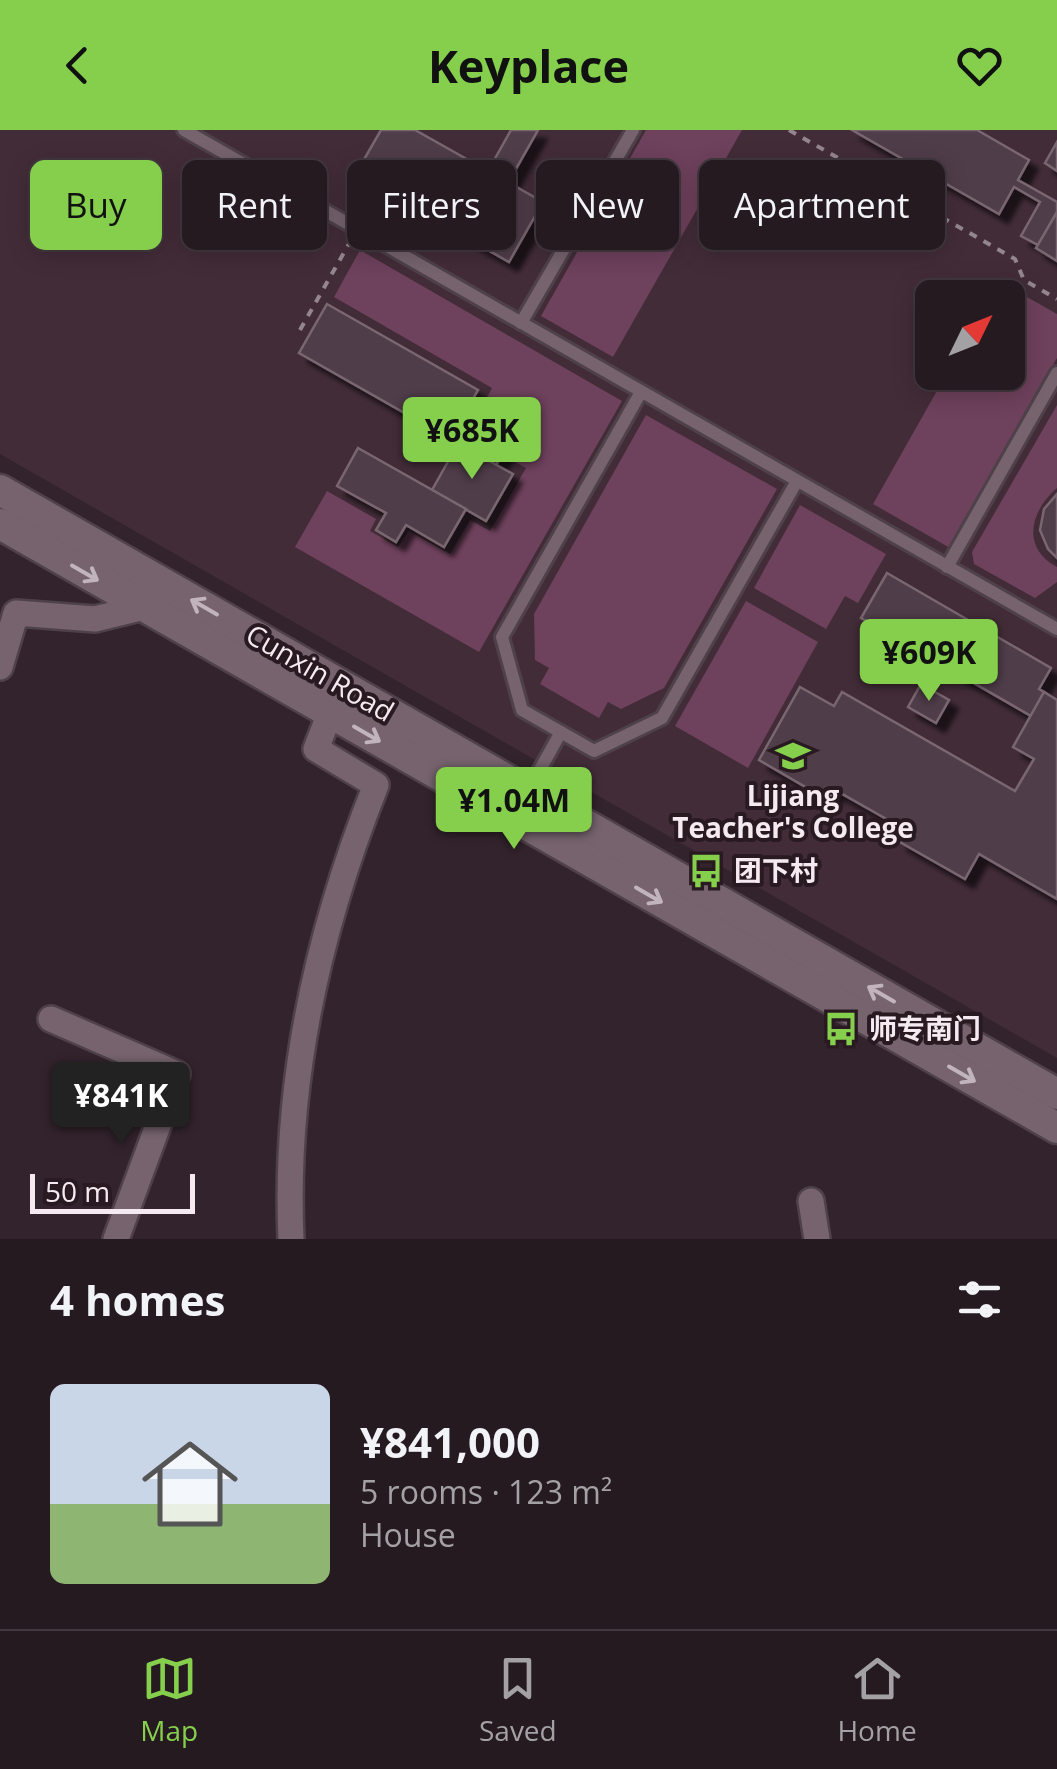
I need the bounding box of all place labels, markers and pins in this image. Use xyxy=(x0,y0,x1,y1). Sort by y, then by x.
pin: ¥685K xyxy=(402,397,542,482)
pin: ¥609K xyxy=(859,619,999,704)
school or university icon: Lijiang Teacher's College xyxy=(774,737,812,775)
pin: ¥1.04M xyxy=(433,767,595,852)
place label: Lijiang Teacher's College xyxy=(672,776,914,846)
place label: 团下村 xyxy=(734,851,818,889)
bus stop icon: 团下村 xyxy=(687,852,725,890)
place label: 师专南门 xyxy=(869,1009,981,1047)
bus stop icon: 师专南门 xyxy=(822,1010,860,1048)
pin: ¥841K xyxy=(51,1062,191,1147)

